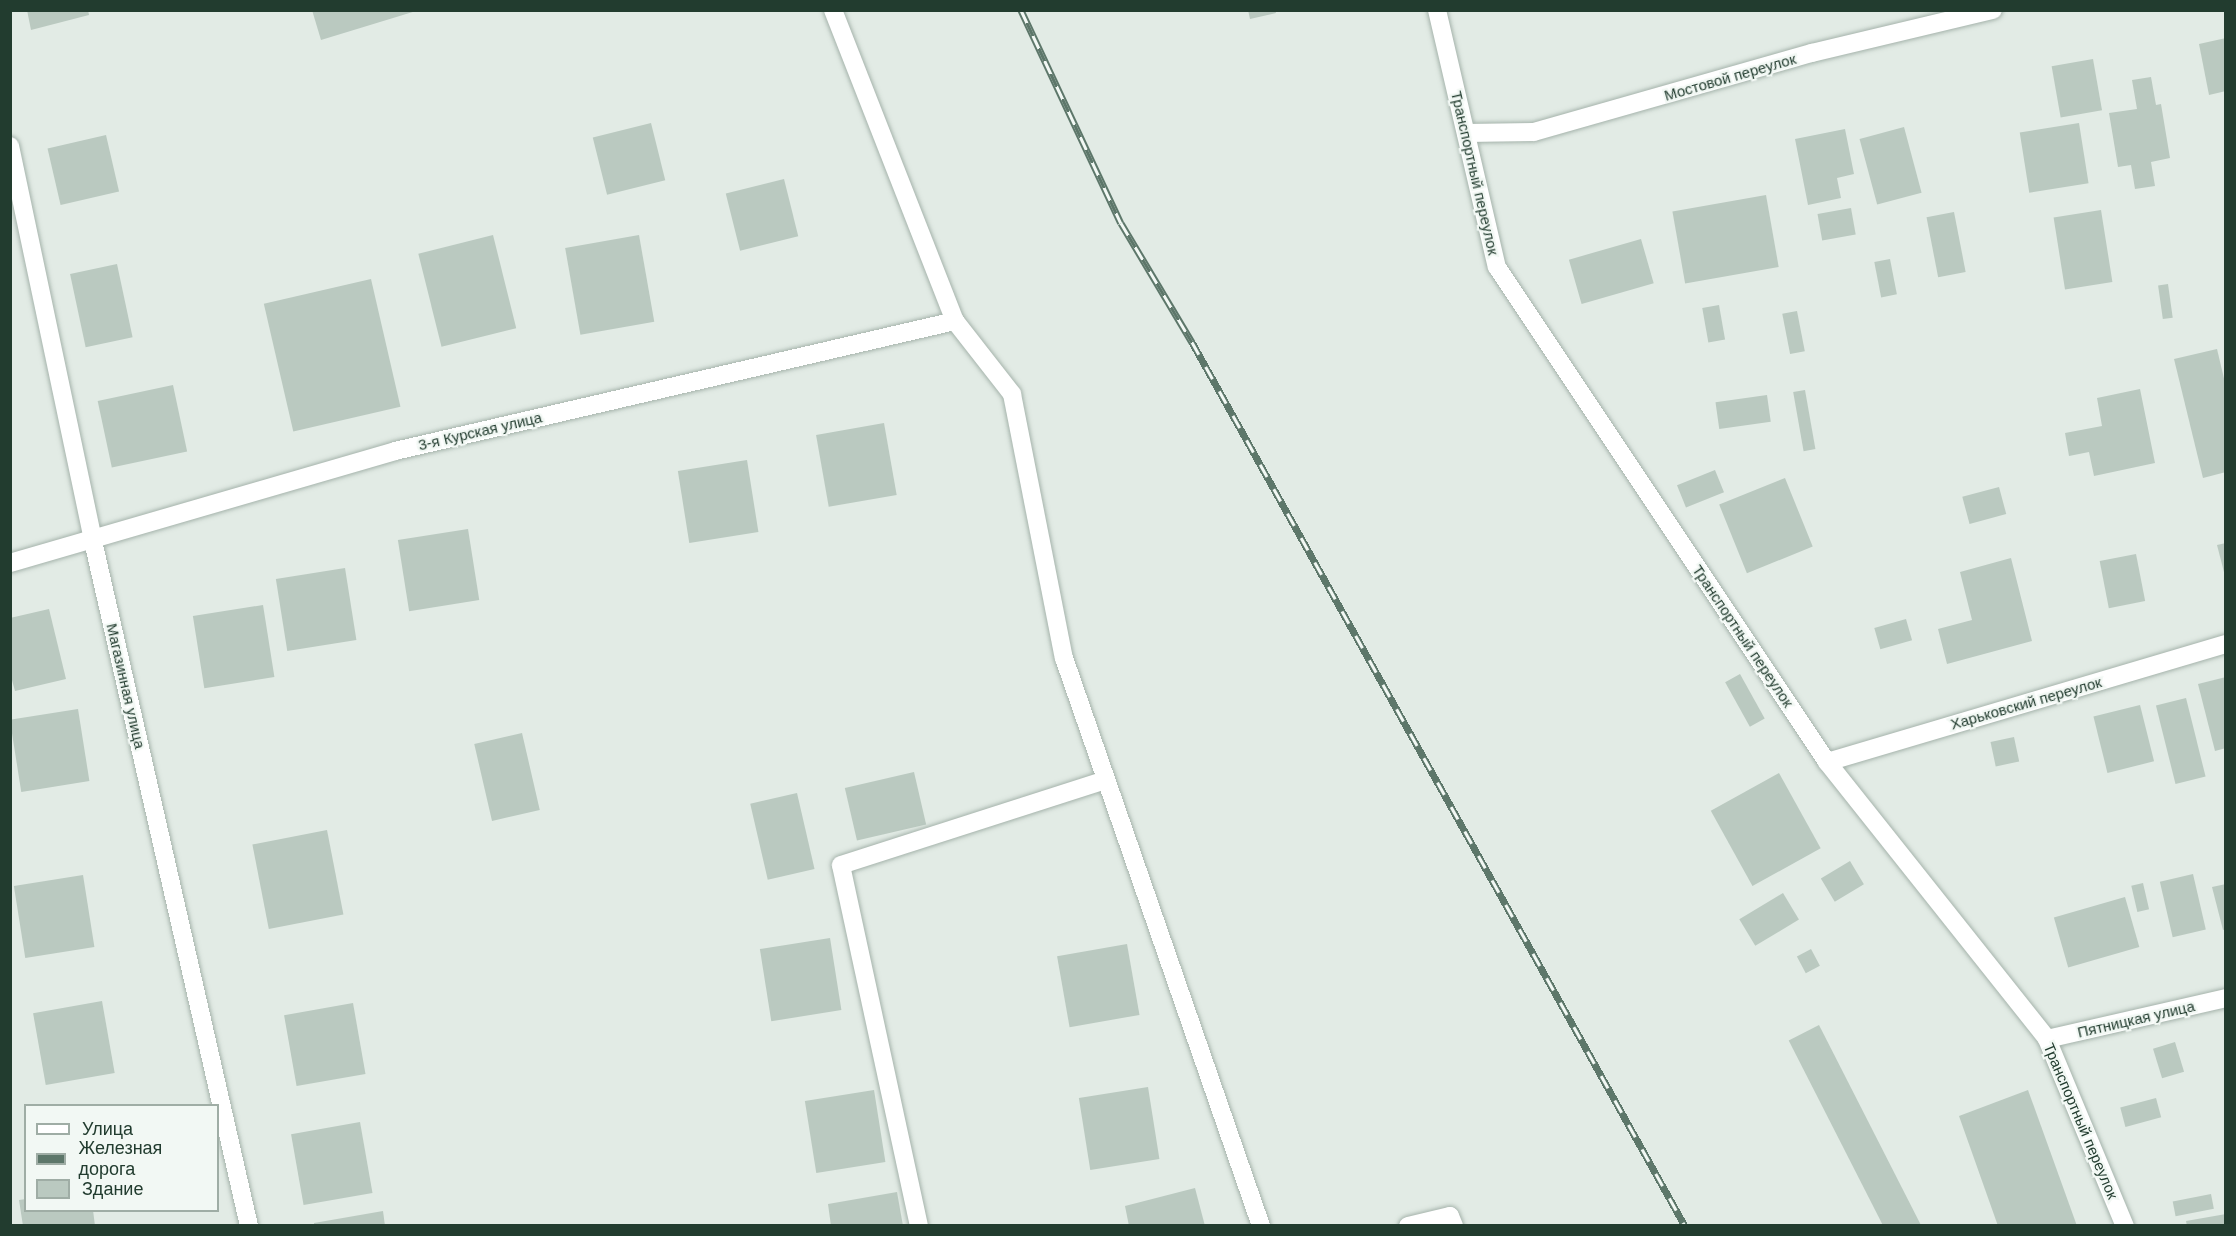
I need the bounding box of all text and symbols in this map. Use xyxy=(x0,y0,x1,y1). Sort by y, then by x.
street label: Мостовой переулок xyxy=(1662,50,1798,104)
street label: Транспортный переулок xyxy=(1447,89,1503,257)
street label: 3-я Курская улица xyxy=(416,408,544,454)
street label: Транспортный переулок xyxy=(1689,561,1797,711)
street label: Магазинная улица xyxy=(103,622,149,750)
street label: Харьковский переулок xyxy=(1948,673,2104,733)
street label: Пятницкая улица xyxy=(2076,997,2196,1041)
street label: Транспортный переулок xyxy=(2040,1040,2122,1202)
legend xyxy=(24,1104,219,1212)
text: Улица xyxy=(82,1119,133,1139)
text: Железная дорога xyxy=(78,1138,162,1179)
text: Здание xyxy=(82,1179,143,1199)

